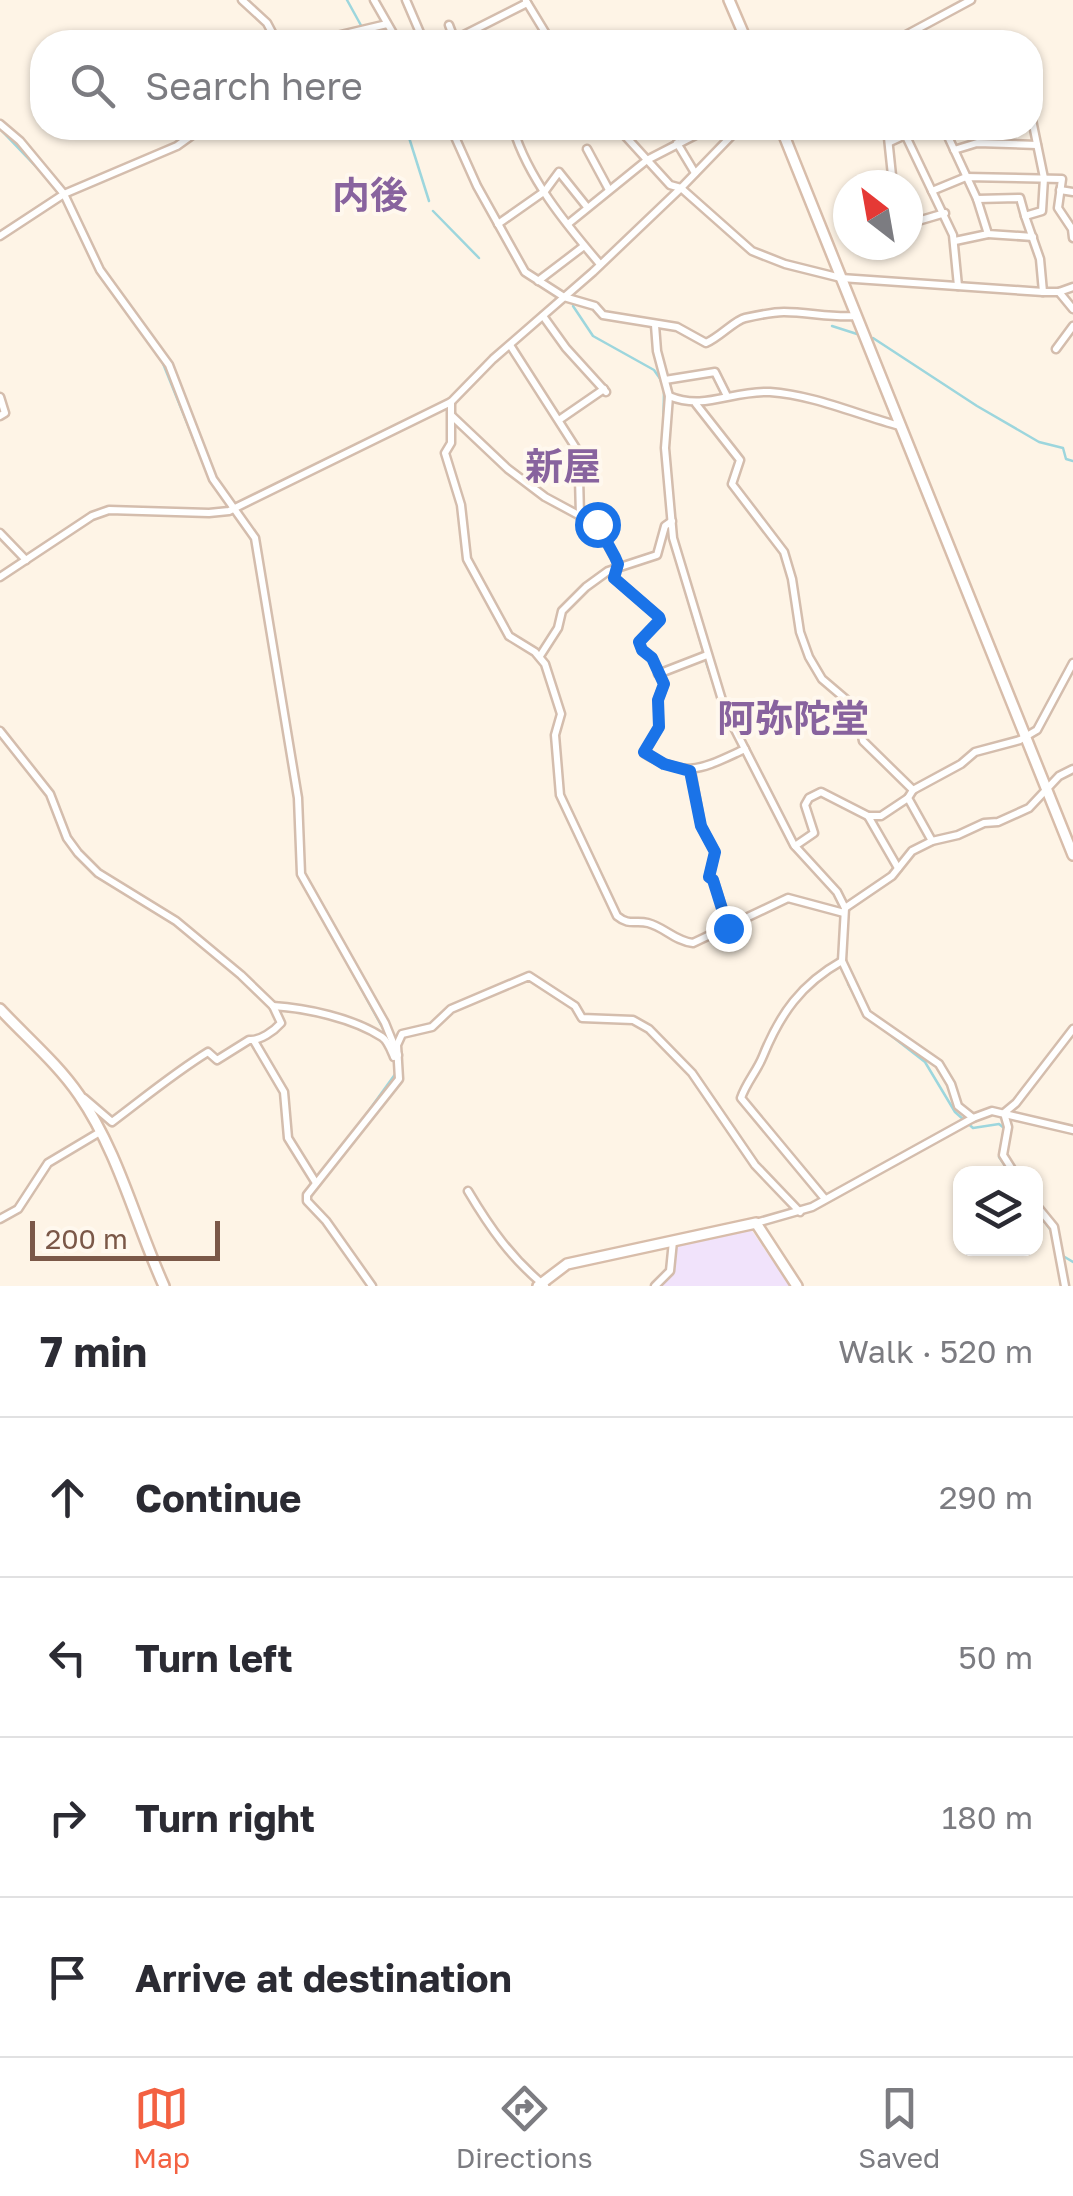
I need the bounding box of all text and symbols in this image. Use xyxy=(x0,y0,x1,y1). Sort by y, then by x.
search box xyxy=(30,30,1043,140)
icon: search xyxy=(65,58,120,113)
text: Search here xyxy=(145,63,363,108)
north arrow xyxy=(833,170,923,260)
district label: 内後 xyxy=(332,172,408,217)
district label: 新屋 xyxy=(525,443,601,488)
route start xyxy=(575,502,621,548)
district label: 阿弥陀堂 xyxy=(717,695,869,740)
route end xyxy=(706,906,752,952)
map controls xyxy=(953,1166,1043,1256)
button: layers xyxy=(953,1166,1043,1256)
scale bar xyxy=(30,1216,220,1260)
text: 200 m xyxy=(45,1222,128,1255)
text: 7 min xyxy=(40,1326,147,1376)
text: Walk · 520 m xyxy=(838,1332,1033,1370)
icon: ahead xyxy=(40,1470,95,1525)
text: Continue xyxy=(135,1475,301,1520)
text: 290 m xyxy=(939,1478,1033,1516)
icon: left xyxy=(40,1630,95,1685)
text: Turn left xyxy=(135,1635,293,1680)
text: 50 m xyxy=(958,1638,1033,1676)
icon: right xyxy=(40,1790,95,1845)
text: Turn right xyxy=(135,1795,315,1840)
text: 180 m xyxy=(942,1798,1033,1836)
icon: arrive xyxy=(40,1950,95,2005)
text: Arrive at destination xyxy=(135,1955,512,2000)
tab: Map xyxy=(133,2081,190,2174)
tab: Directions xyxy=(456,2081,593,2174)
tab: Saved xyxy=(858,2081,940,2174)

